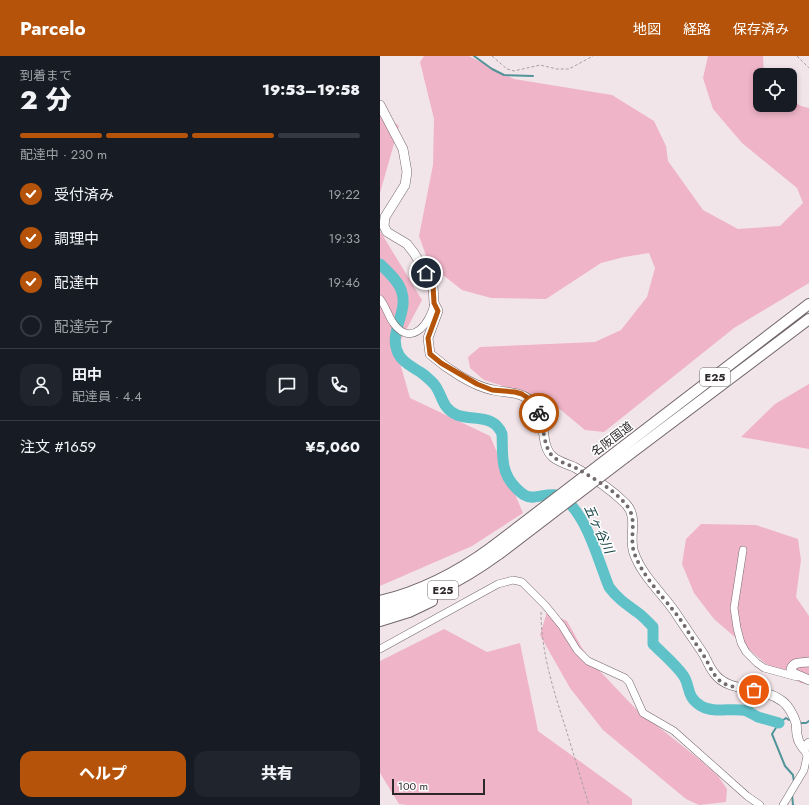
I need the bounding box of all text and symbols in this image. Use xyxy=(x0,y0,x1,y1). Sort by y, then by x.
text: Parcelo xyxy=(20,15,86,42)
text: 地図 xyxy=(633,19,661,39)
text: 経路 xyxy=(683,19,711,39)
text: 保存済み xyxy=(733,19,789,39)
text: 到着まで xyxy=(20,66,72,85)
map controls xyxy=(753,68,797,112)
button: locate xyxy=(753,68,797,112)
text: 19:53–19:58 xyxy=(262,79,360,101)
text: 2 分 xyxy=(20,81,72,119)
text: 配達中 · 230 m xyxy=(20,145,107,164)
icon: check xyxy=(20,183,42,205)
text: 受付済み xyxy=(54,184,114,206)
text: 19:22 xyxy=(328,185,360,204)
icon: check xyxy=(20,227,42,249)
text: 調理中 xyxy=(54,228,99,250)
text: 19:33 xyxy=(329,229,360,248)
pin xyxy=(409,256,443,290)
icon: home xyxy=(415,262,437,284)
icon: check xyxy=(20,271,42,293)
text: 配達中 xyxy=(54,272,99,294)
text: 19:46 xyxy=(328,273,360,292)
text: 配達完了 xyxy=(54,316,114,338)
button: person xyxy=(20,364,62,406)
text: 田中 xyxy=(72,364,102,386)
button: chat xyxy=(266,364,308,406)
button: phone xyxy=(318,364,360,406)
road number: E25 xyxy=(700,368,730,386)
text: 配達員 · 4.4 xyxy=(72,387,142,406)
courier xyxy=(519,393,559,433)
icon: bike xyxy=(528,402,550,424)
street label: 名阪国道 xyxy=(587,417,637,461)
text: 注文 #1659 xyxy=(20,436,96,458)
text: ¥5,060 xyxy=(306,436,360,458)
water label: 五ヶ谷川 xyxy=(579,501,619,558)
road number: E25 xyxy=(428,581,458,599)
pin xyxy=(737,673,771,707)
icon: bag xyxy=(743,679,765,701)
button: ヘルプ xyxy=(20,751,186,797)
button: 共有 xyxy=(194,751,360,797)
scale bar xyxy=(392,777,485,796)
text: 100 m xyxy=(398,778,428,794)

